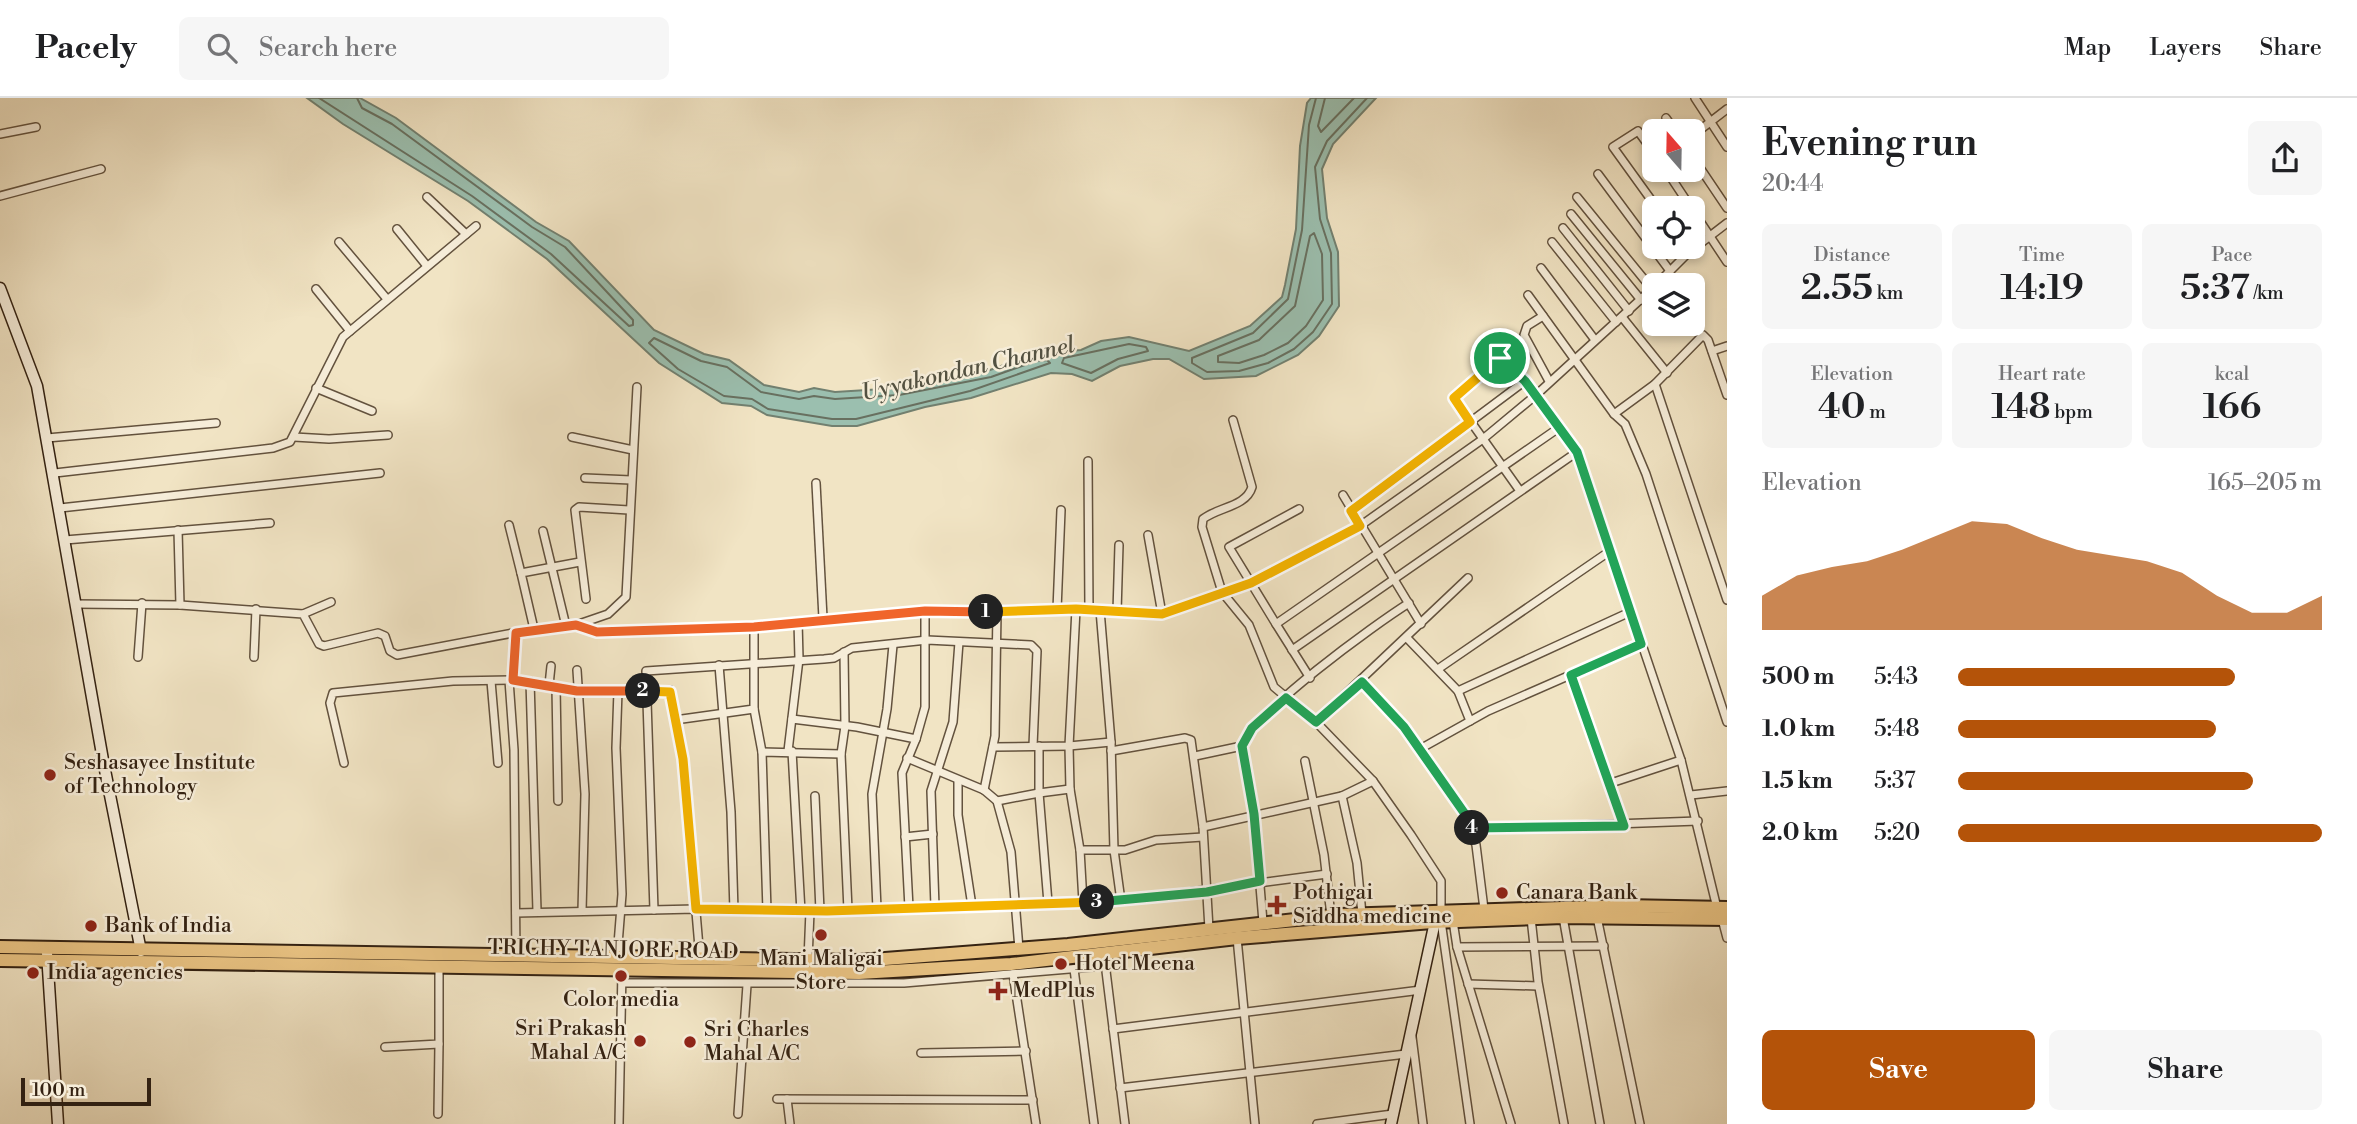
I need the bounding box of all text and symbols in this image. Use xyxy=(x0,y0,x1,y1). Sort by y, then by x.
search box xyxy=(179,17,669,80)
text: Pacely xyxy=(35,28,137,69)
icon: search xyxy=(203,29,241,67)
text: Search here xyxy=(259,32,397,64)
text: Map xyxy=(2064,33,2111,63)
text: Layers xyxy=(2149,33,2221,63)
text: Share xyxy=(2259,33,2322,63)
north arrow xyxy=(1642,119,1704,182)
map controls xyxy=(1642,119,1705,336)
text: Evening run xyxy=(1762,120,1977,167)
button: share xyxy=(2248,121,2322,195)
text: 20:44 xyxy=(1762,170,1823,198)
button: locate xyxy=(1642,196,1705,259)
text: Distance xyxy=(1814,243,1890,267)
text: Time xyxy=(2019,243,2065,267)
text: Pace xyxy=(2212,243,2252,267)
text: 2.55 xyxy=(1801,267,1873,310)
text: 14:19 xyxy=(2000,267,2084,310)
text: 5:37 xyxy=(2180,267,2250,310)
button: layers xyxy=(1642,273,1705,336)
text: km xyxy=(1873,281,1903,305)
text: /km xyxy=(2250,281,2284,305)
pin xyxy=(1470,328,1530,388)
water label: Uyyakondan Channel xyxy=(858,331,1078,407)
icon: arrive xyxy=(1481,339,1519,377)
text: Elevation xyxy=(1811,362,1893,386)
text: Heart rate xyxy=(1998,362,2086,386)
text: kcal xyxy=(2215,362,2249,386)
text: 40 xyxy=(1818,386,1865,429)
text: 148 xyxy=(1991,386,2050,429)
text: 166 xyxy=(2203,386,2261,429)
text: m xyxy=(1865,400,1886,424)
text: bpm xyxy=(2050,400,2093,424)
text: Elevation xyxy=(1762,469,1862,497)
text: 165–205 m xyxy=(2208,469,2322,497)
pin: 1 xyxy=(968,594,1004,630)
text: 1 xyxy=(981,599,990,623)
text: 500 m xyxy=(1762,663,1834,691)
text: 5:43 xyxy=(1874,663,1918,691)
pin: 2 xyxy=(626,674,660,708)
text: 2 xyxy=(637,678,648,702)
text: 1.0 km xyxy=(1762,715,1835,743)
text: 5:48 xyxy=(1874,715,1920,743)
place label: Seshasayee Institute of Technology xyxy=(64,750,255,800)
marker: Seshasayee Institute of Technology xyxy=(42,767,58,783)
text: 1.5 km xyxy=(1762,767,1833,795)
text: 5:37 xyxy=(1874,767,1916,795)
pin: 4 xyxy=(1454,810,1490,846)
text: 4 xyxy=(1465,815,1478,839)
text: 2.0 km xyxy=(1762,819,1838,847)
text: 5:20 xyxy=(1874,819,1920,847)
place label: Pothigai Siddha medicine xyxy=(1293,880,1452,930)
place label: Canara Bank xyxy=(1516,880,1638,906)
pin: 3 xyxy=(1080,884,1114,920)
marker: Canara Bank xyxy=(1494,885,1510,901)
text: 3 xyxy=(1091,889,1102,913)
marker: Pothigai Siddha medicine xyxy=(1267,895,1287,915)
place label: Bank of India xyxy=(104,913,232,939)
marker: Bank of India xyxy=(83,918,99,934)
marker: Mani Maligai Store xyxy=(813,927,829,943)
street label: TRICHY TANJORE ROAD xyxy=(487,935,739,965)
place label: Mani Maligai Store xyxy=(759,946,883,996)
place label: Hotel Meena xyxy=(1075,951,1195,977)
marker: Hotel Meena xyxy=(1053,956,1069,972)
place label: India agencies xyxy=(47,960,183,986)
marker: India agencies xyxy=(25,965,41,981)
marker: Color media xyxy=(613,968,629,984)
place label: MedPlus xyxy=(1012,978,1095,1004)
marker: MedPlus xyxy=(990,983,1006,999)
place label: Color media xyxy=(563,987,679,1013)
place label: Sri Prakash Mahal A/C xyxy=(515,1016,626,1066)
place label: Sri Charles Mahal A/C xyxy=(704,1017,809,1067)
button: Save xyxy=(1762,1030,2035,1110)
button: Share xyxy=(2049,1030,2322,1110)
marker: Sri Prakash Mahal A/C xyxy=(632,1033,648,1049)
marker: Sri Charles Mahal A/C xyxy=(682,1034,698,1050)
scale bar xyxy=(21,1075,150,1107)
text: 100 m xyxy=(32,1078,85,1102)

